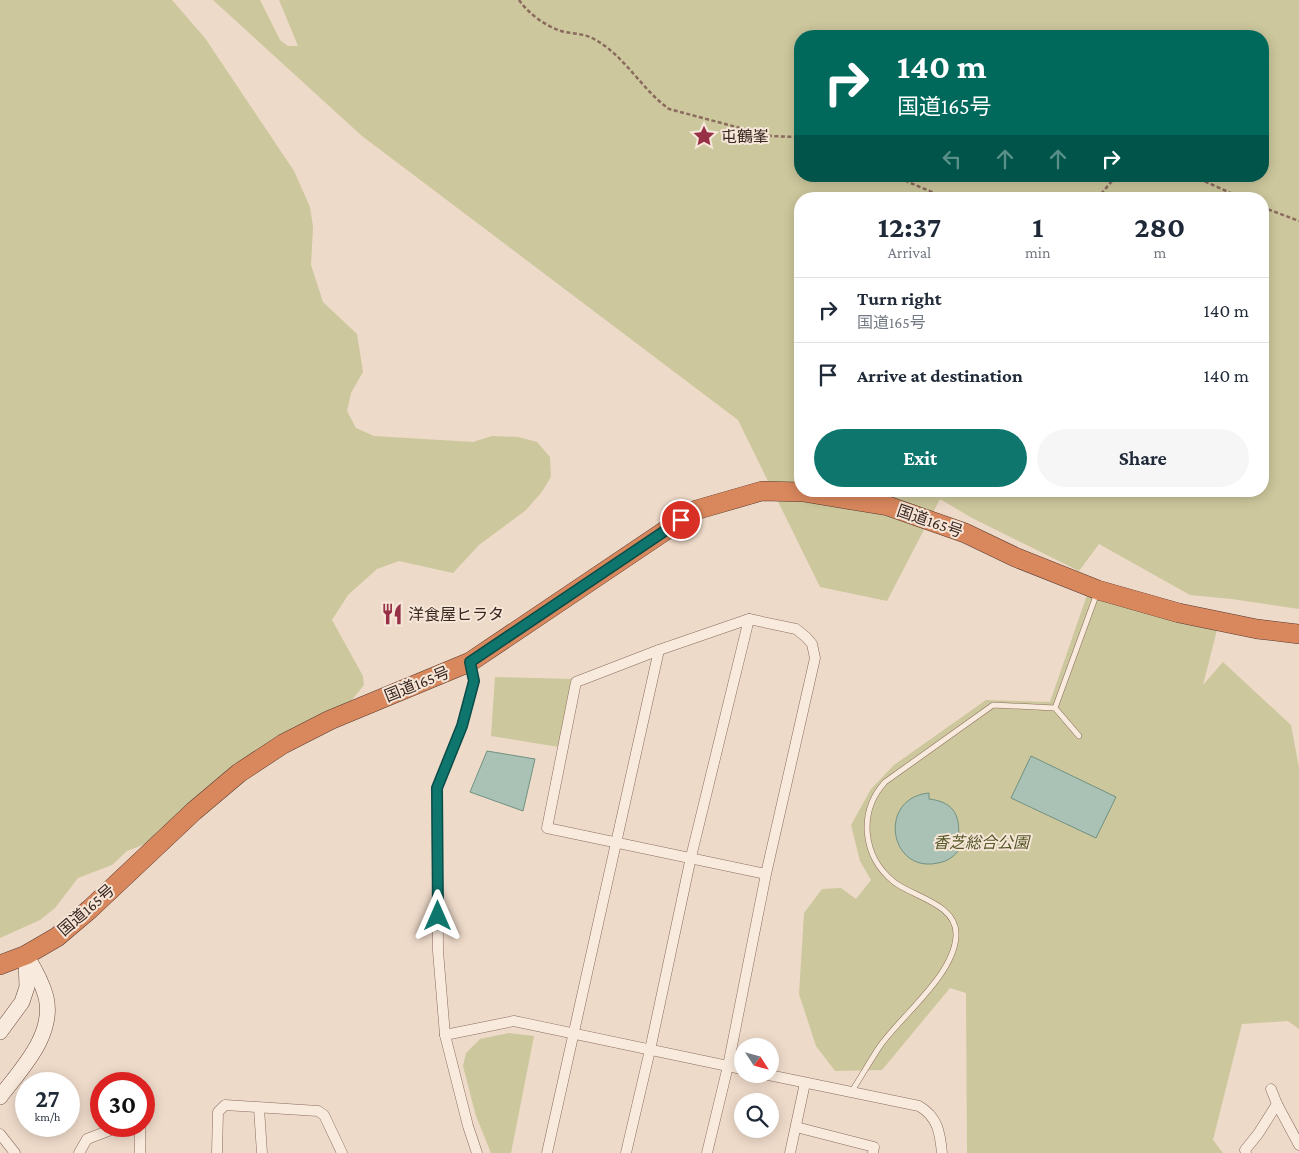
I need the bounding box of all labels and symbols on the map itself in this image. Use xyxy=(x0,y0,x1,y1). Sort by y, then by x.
place icon: 屯鶴峯 xyxy=(691,123,717,149)
place label: 屯鶴峯 xyxy=(721,128,769,145)
pin xyxy=(660,499,702,541)
street label: 国道165号 xyxy=(895,502,965,540)
restaurant icon: 洋食屋ヒラタ xyxy=(379,601,405,627)
place label: 洋食屋ヒラタ xyxy=(408,606,504,623)
street label: 国道165号 xyxy=(382,663,452,705)
park label: 香芝総合公園 xyxy=(933,834,1031,851)
street label: 国道165号 xyxy=(54,881,118,939)
position arrow xyxy=(411,889,463,941)
north arrow xyxy=(734,1038,779,1082)
speed limit sign: 30 xyxy=(90,1072,155,1137)

